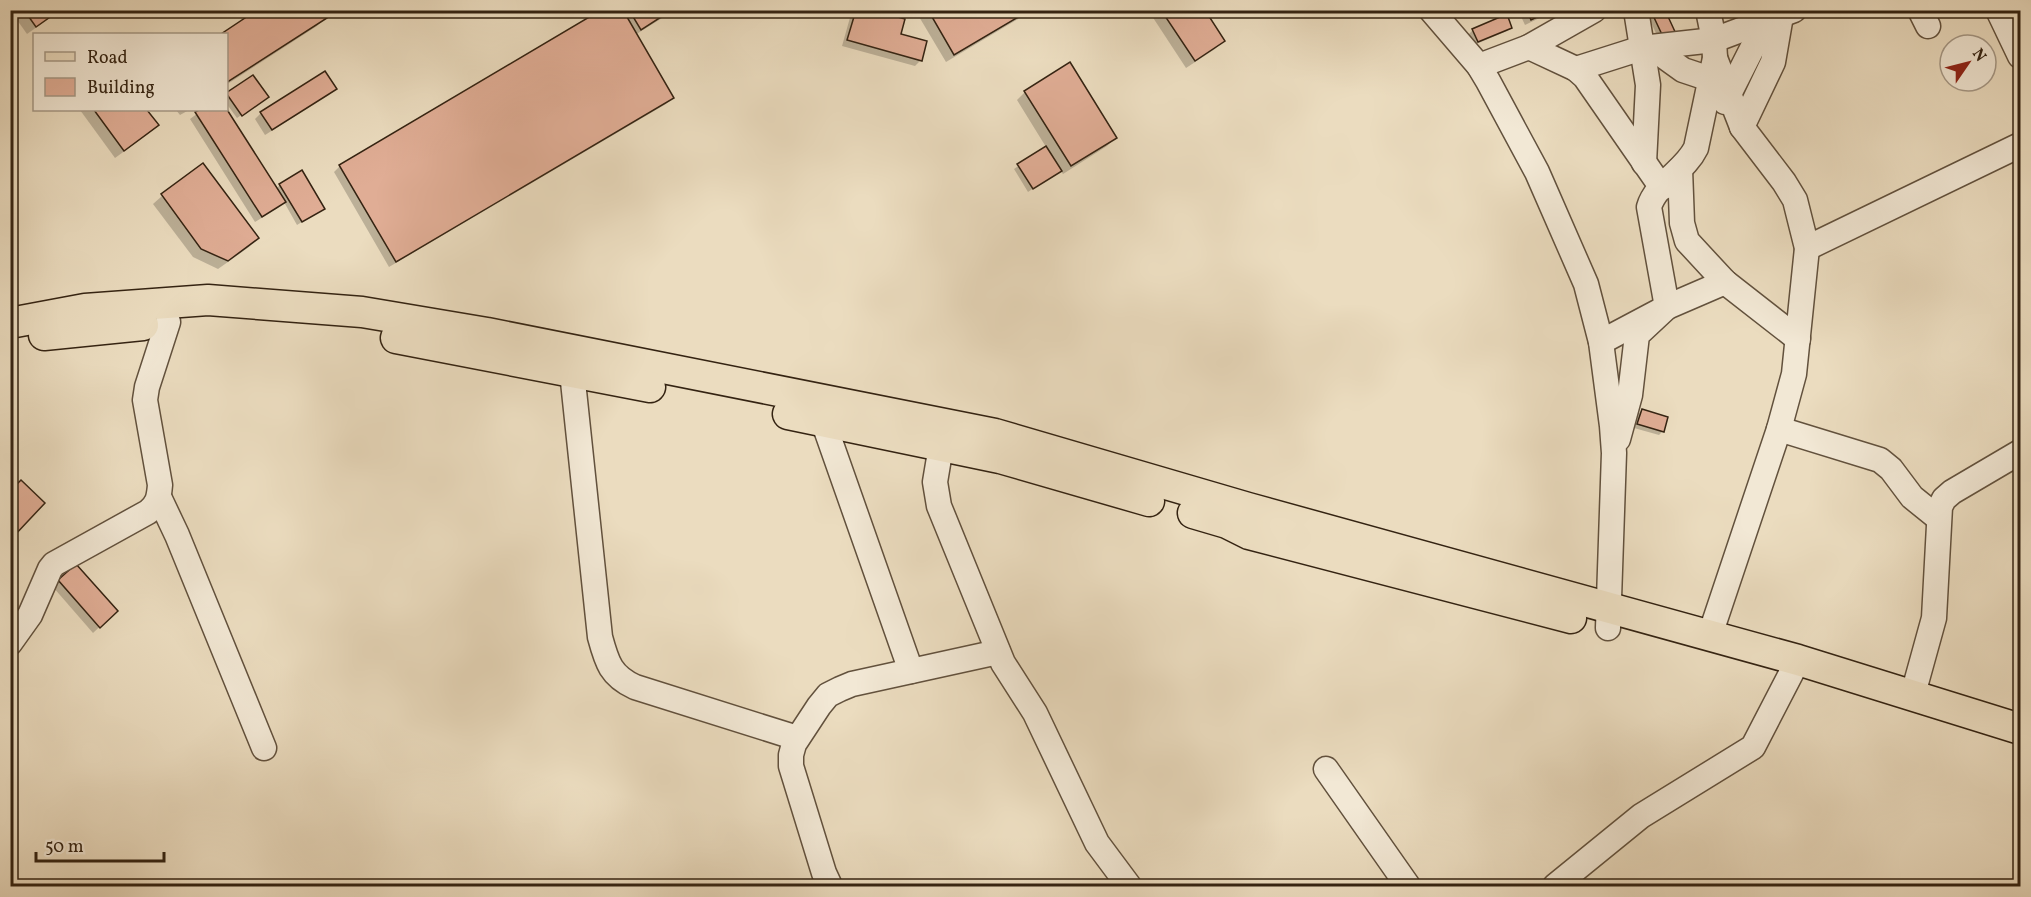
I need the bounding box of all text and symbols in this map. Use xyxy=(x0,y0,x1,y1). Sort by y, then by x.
legend xyxy=(33,33,228,111)
north arrow xyxy=(1938,33,1998,93)
text: N xyxy=(1966,44,1991,67)
text: Road xyxy=(87,46,128,71)
text: Building xyxy=(87,76,155,101)
scale bar xyxy=(36,825,164,863)
text: 50 m xyxy=(45,835,84,860)

